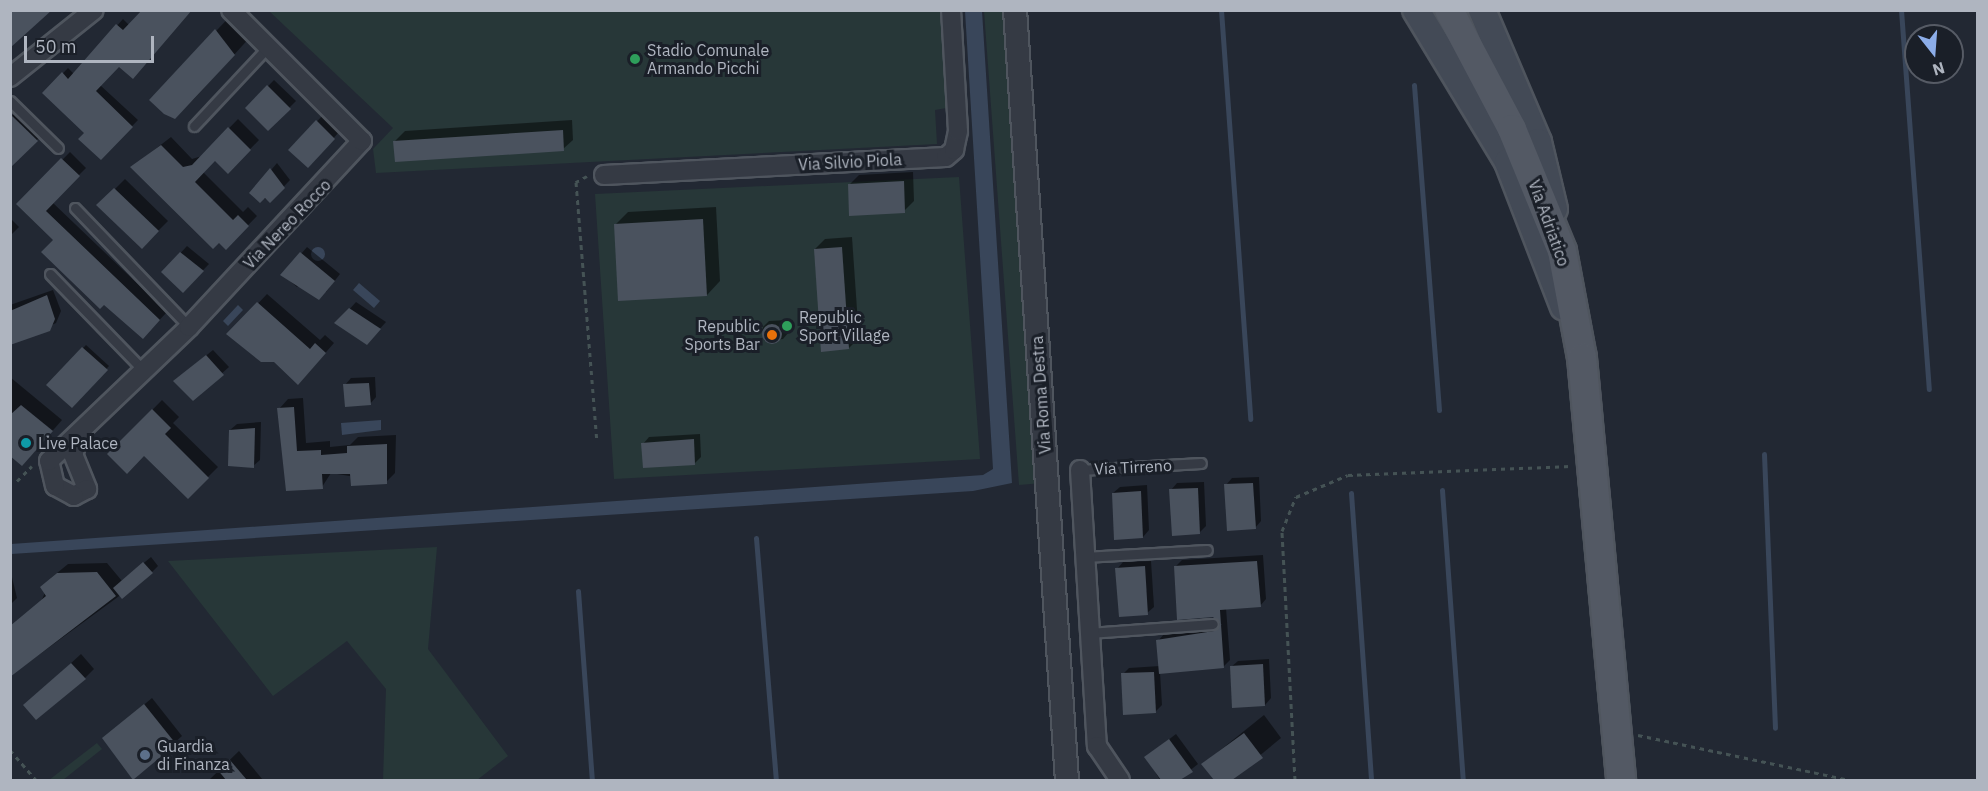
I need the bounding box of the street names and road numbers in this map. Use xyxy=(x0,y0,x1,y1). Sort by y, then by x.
street label: Via Silvio Piola xyxy=(798,150,902,174)
street label: Via Nereo Rocco xyxy=(239,175,335,273)
street label: Via Adriatico xyxy=(1524,177,1574,269)
street label: Via Roma Destra xyxy=(1027,335,1055,455)
street label: Via Tirreno xyxy=(1094,455,1172,479)

